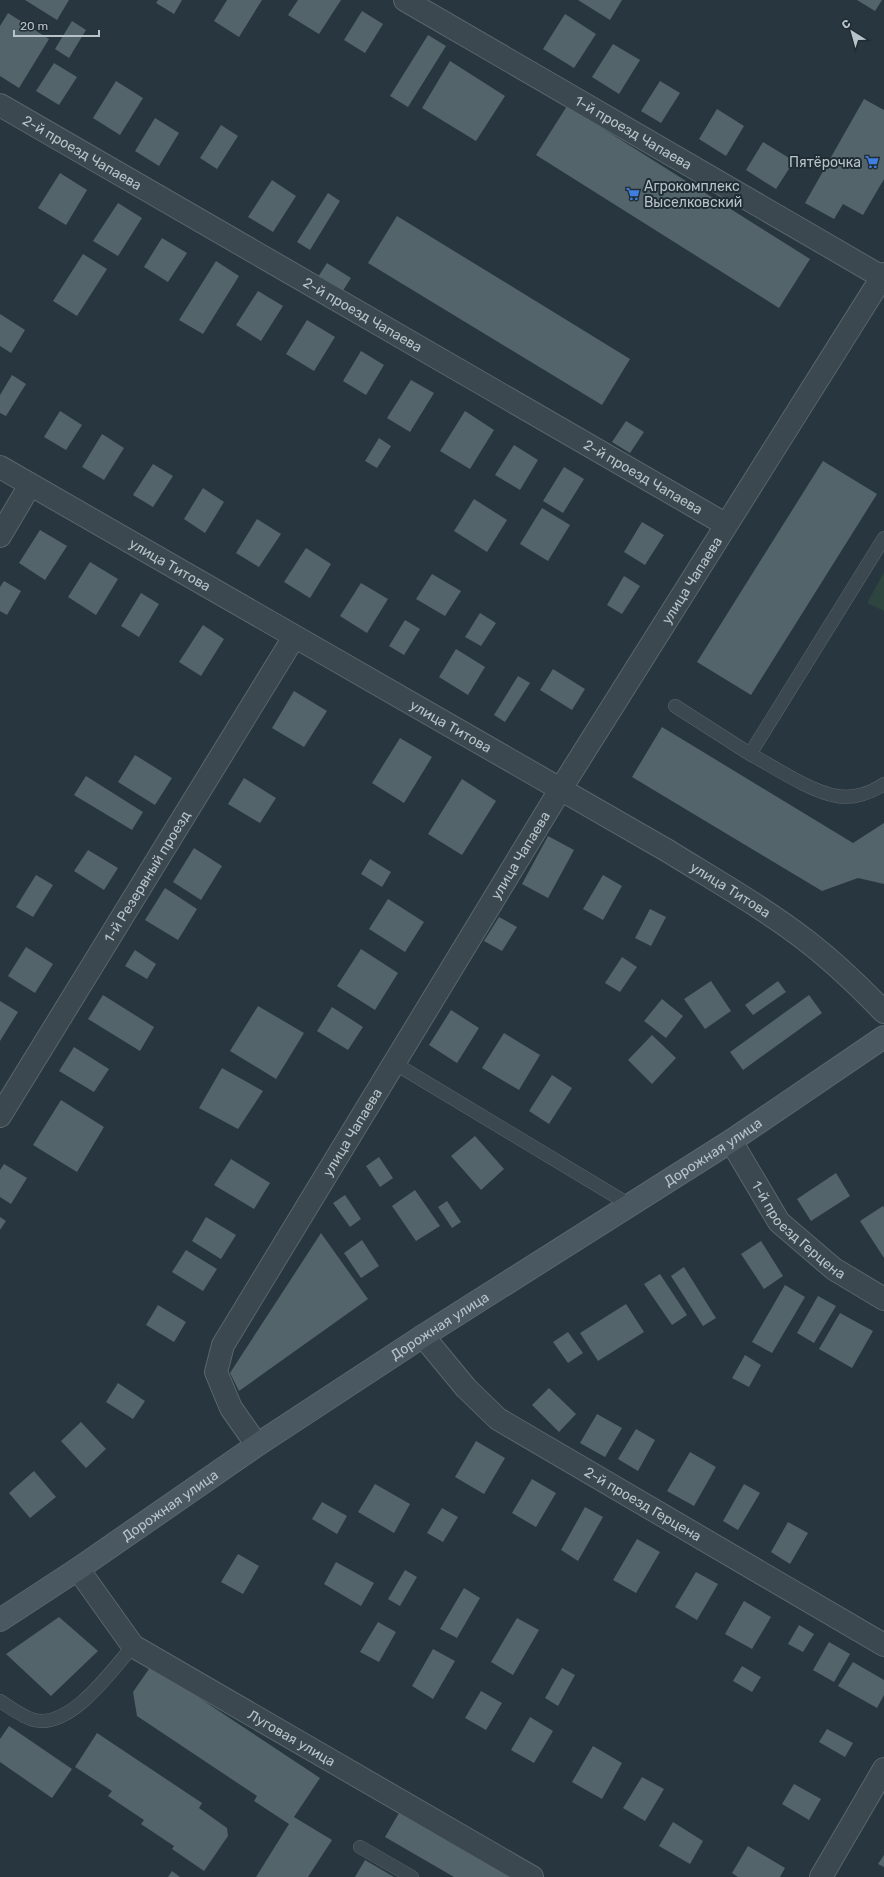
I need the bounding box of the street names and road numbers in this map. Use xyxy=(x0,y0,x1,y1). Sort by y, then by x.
street label: 1-й проезд Чапаева xyxy=(572,92,695,173)
street label: 2-й проезд Чапаева xyxy=(20,112,145,194)
street label: 2-й проезд Чапаева xyxy=(300,274,425,356)
street label: 2-й проезд Чапаева xyxy=(581,436,706,518)
street label: улица Чапаева xyxy=(658,533,725,627)
street label: улица Титова xyxy=(126,535,214,595)
street label: улица Титова xyxy=(407,696,495,756)
street label: 1-й Резервный проезд xyxy=(100,808,194,945)
street label: улица Чапаева xyxy=(487,808,554,903)
street label: улица Титова xyxy=(687,858,774,921)
street label: улица Чапаева xyxy=(319,1085,385,1179)
street label: Дорожная улица xyxy=(661,1114,765,1190)
street label: 1-й проезд Герцена xyxy=(748,1178,849,1282)
street label: Дорожная улица xyxy=(387,1288,492,1363)
street label: 2-й проезд Герцена xyxy=(581,1463,705,1545)
street label: Дорожная улица xyxy=(119,1466,221,1545)
street label: Луговая улица xyxy=(245,1706,339,1770)

